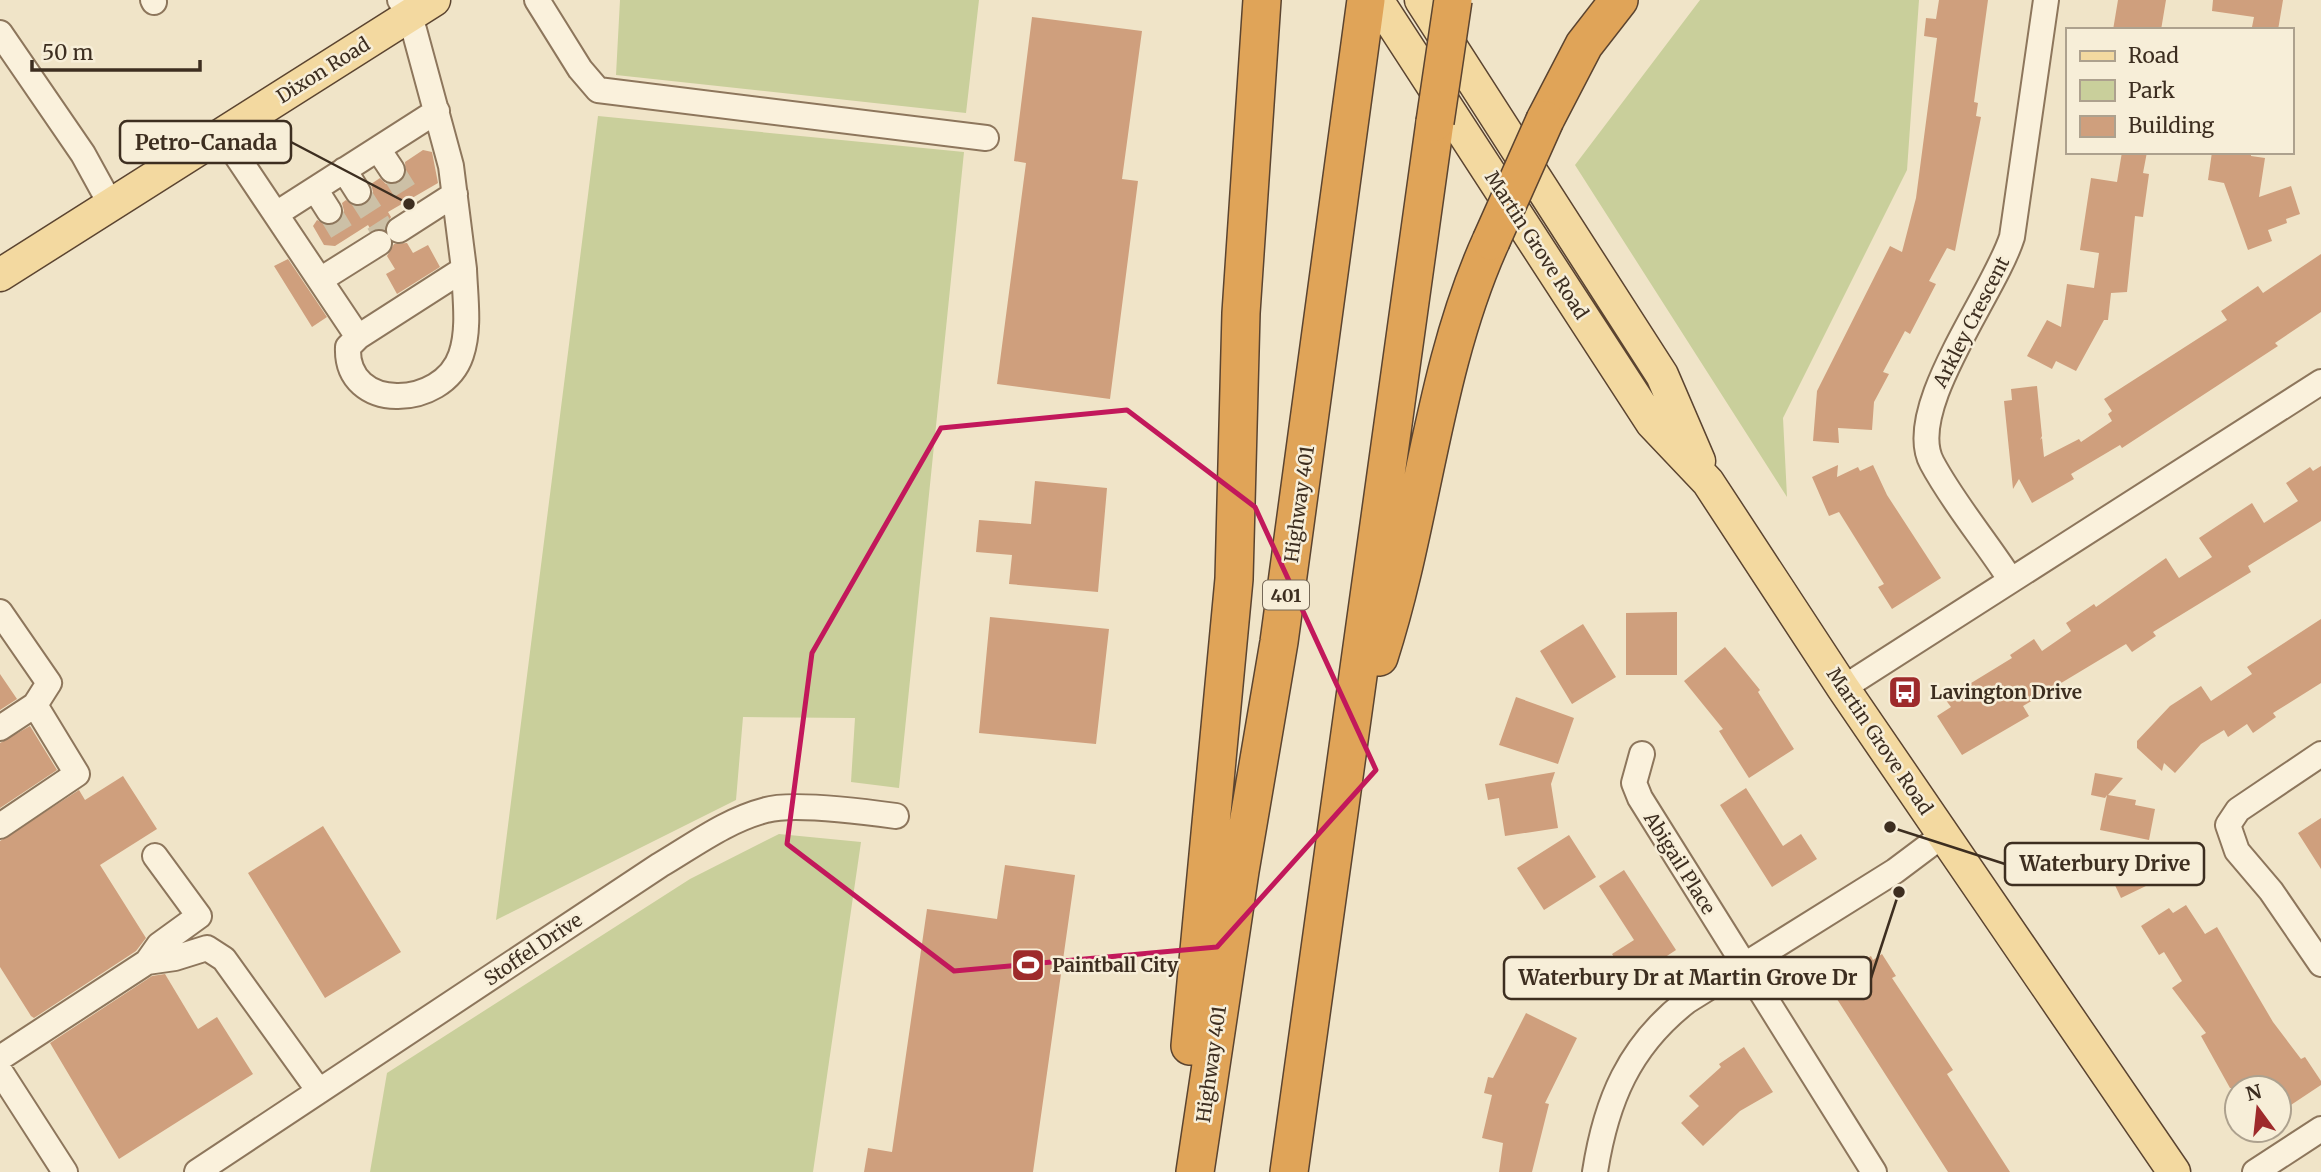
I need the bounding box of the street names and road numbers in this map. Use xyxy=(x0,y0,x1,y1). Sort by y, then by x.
street label: Dixon Road xyxy=(272,32,374,108)
street label: Martin Grove Road xyxy=(1480,166,1594,324)
street label: Arkley Crescent xyxy=(1927,252,2015,392)
street label: Highway 401 xyxy=(1279,444,1319,564)
road number: 401 xyxy=(1263,580,1309,610)
street label: Martin Grove Road xyxy=(1822,663,1938,819)
street label: Abigail Place xyxy=(1639,807,1721,919)
street label: Stoffel Drive xyxy=(479,907,587,991)
street label: Highway 401 xyxy=(1191,1004,1231,1124)

